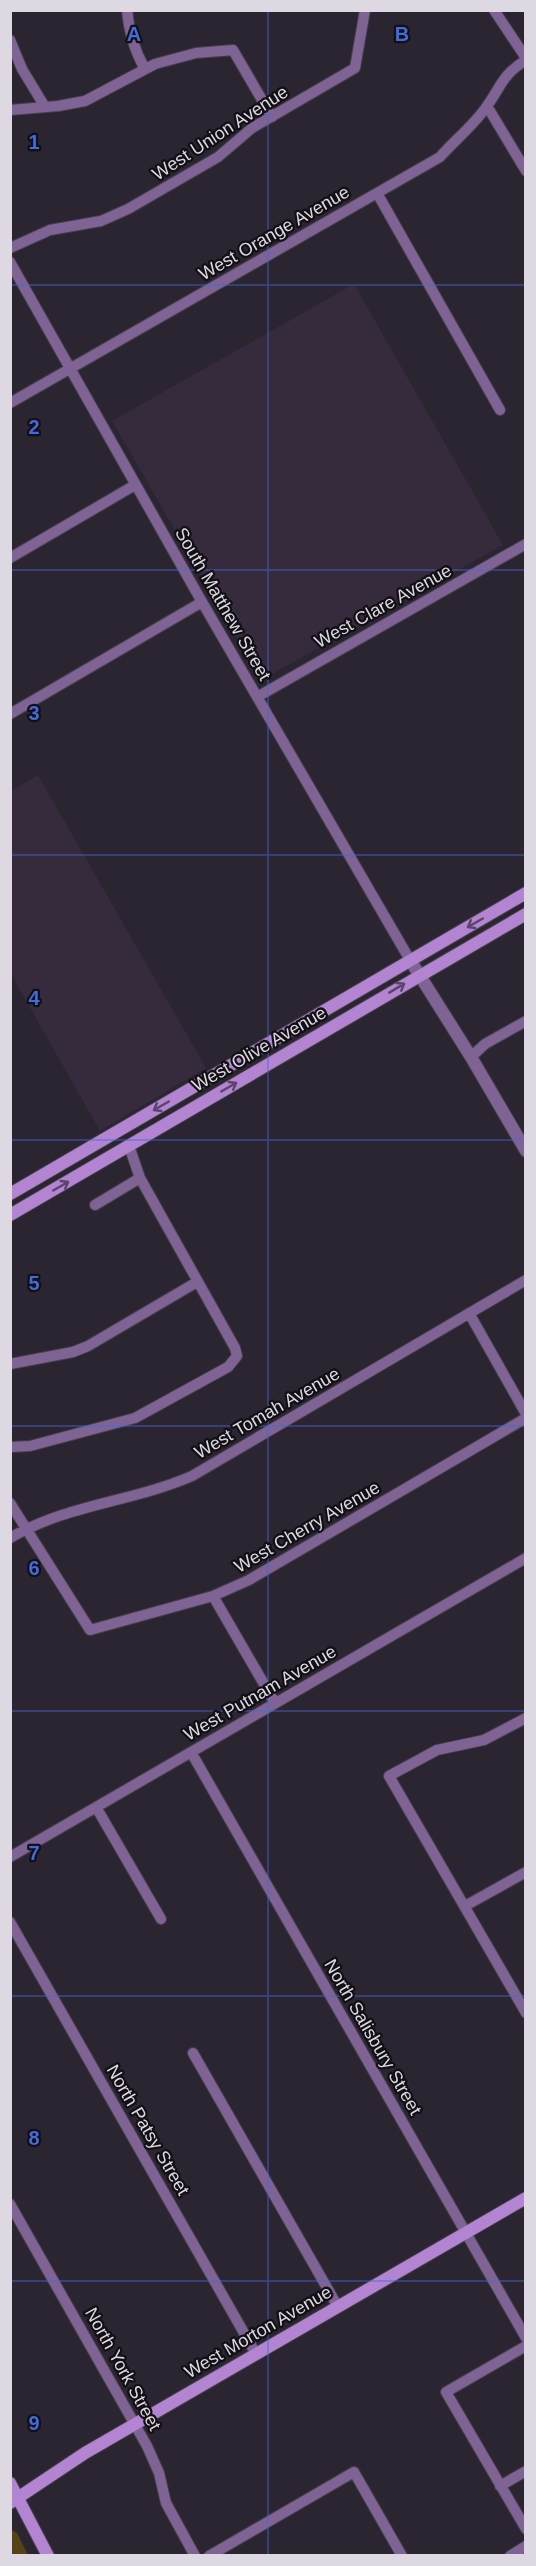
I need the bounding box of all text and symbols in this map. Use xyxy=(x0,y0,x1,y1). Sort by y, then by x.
text: A xyxy=(127,23,141,45)
text: B xyxy=(395,23,409,45)
street label: West Union Avenue xyxy=(149,82,291,184)
text: 1 xyxy=(28,131,40,153)
street label: West Orange Avenue xyxy=(195,182,353,284)
text: 2 xyxy=(28,416,40,438)
street label: South Matthew Street xyxy=(171,524,275,684)
street label: West Clare Avenue xyxy=(311,560,455,652)
text: 3 xyxy=(28,702,40,724)
one-way arrow xyxy=(467,917,484,929)
one-way arrow xyxy=(388,981,405,993)
text: 4 xyxy=(28,987,40,1009)
street label: West Olive Avenue xyxy=(188,1002,330,1096)
one-way arrow xyxy=(220,1081,237,1093)
one-way arrow xyxy=(153,1101,171,1112)
one-way arrow xyxy=(52,1179,69,1191)
text: 5 xyxy=(28,1272,40,1294)
street label: West Tomah Avenue xyxy=(191,1363,343,1463)
street label: West Cherry Avenue xyxy=(231,1477,383,1577)
text: 6 xyxy=(28,1557,40,1579)
street label: West Putnam Avenue xyxy=(180,1641,340,1745)
text: 7 xyxy=(28,1842,40,1864)
street label: North Salisbury Street xyxy=(320,1956,426,2118)
street label: North Patsy Street xyxy=(103,2061,193,2199)
text: 8 xyxy=(28,2127,40,2149)
street label: West Morton Avenue xyxy=(181,2282,335,2382)
street label: North York Street xyxy=(81,2304,165,2434)
text: 9 xyxy=(28,2412,40,2434)

